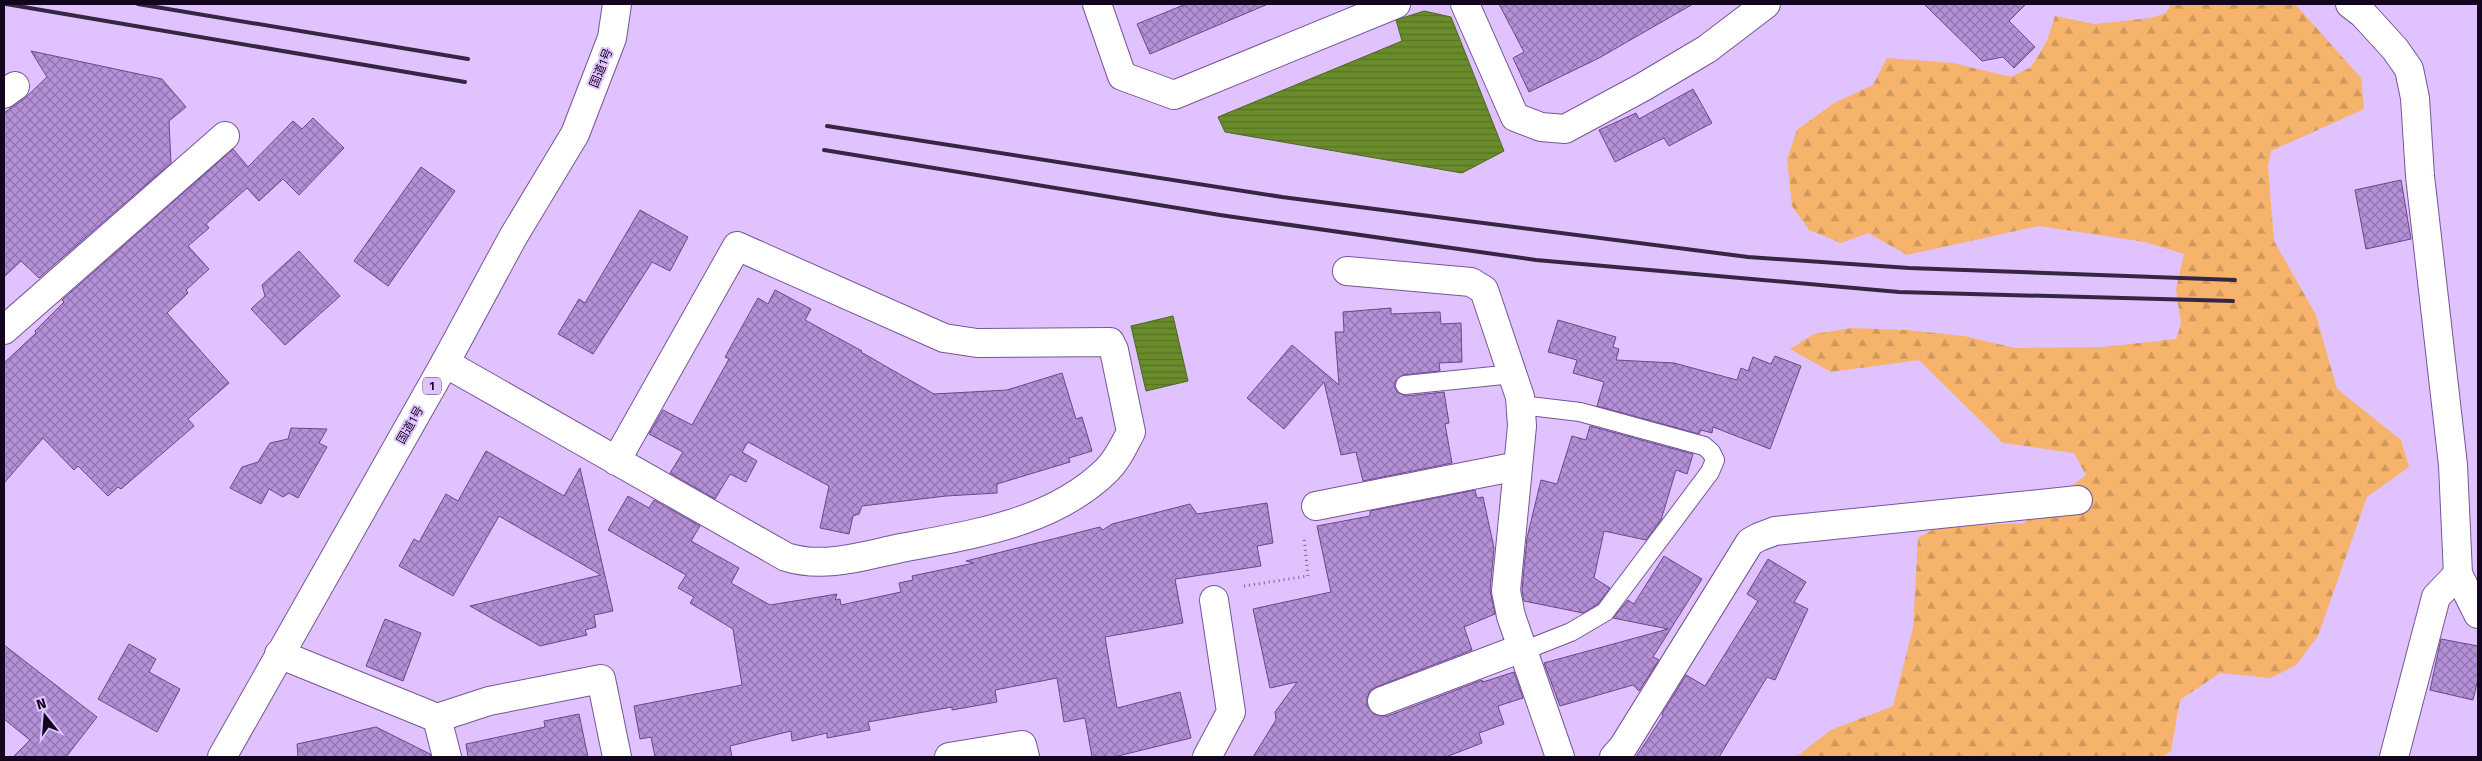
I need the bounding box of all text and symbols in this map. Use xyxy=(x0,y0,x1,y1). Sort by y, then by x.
street label: 国道1号 xyxy=(587,46,615,90)
road number: 1 xyxy=(423,378,441,394)
street label: 国道1号 xyxy=(394,404,426,446)
north arrow xyxy=(20,691,70,741)
text: N xyxy=(34,695,48,714)

